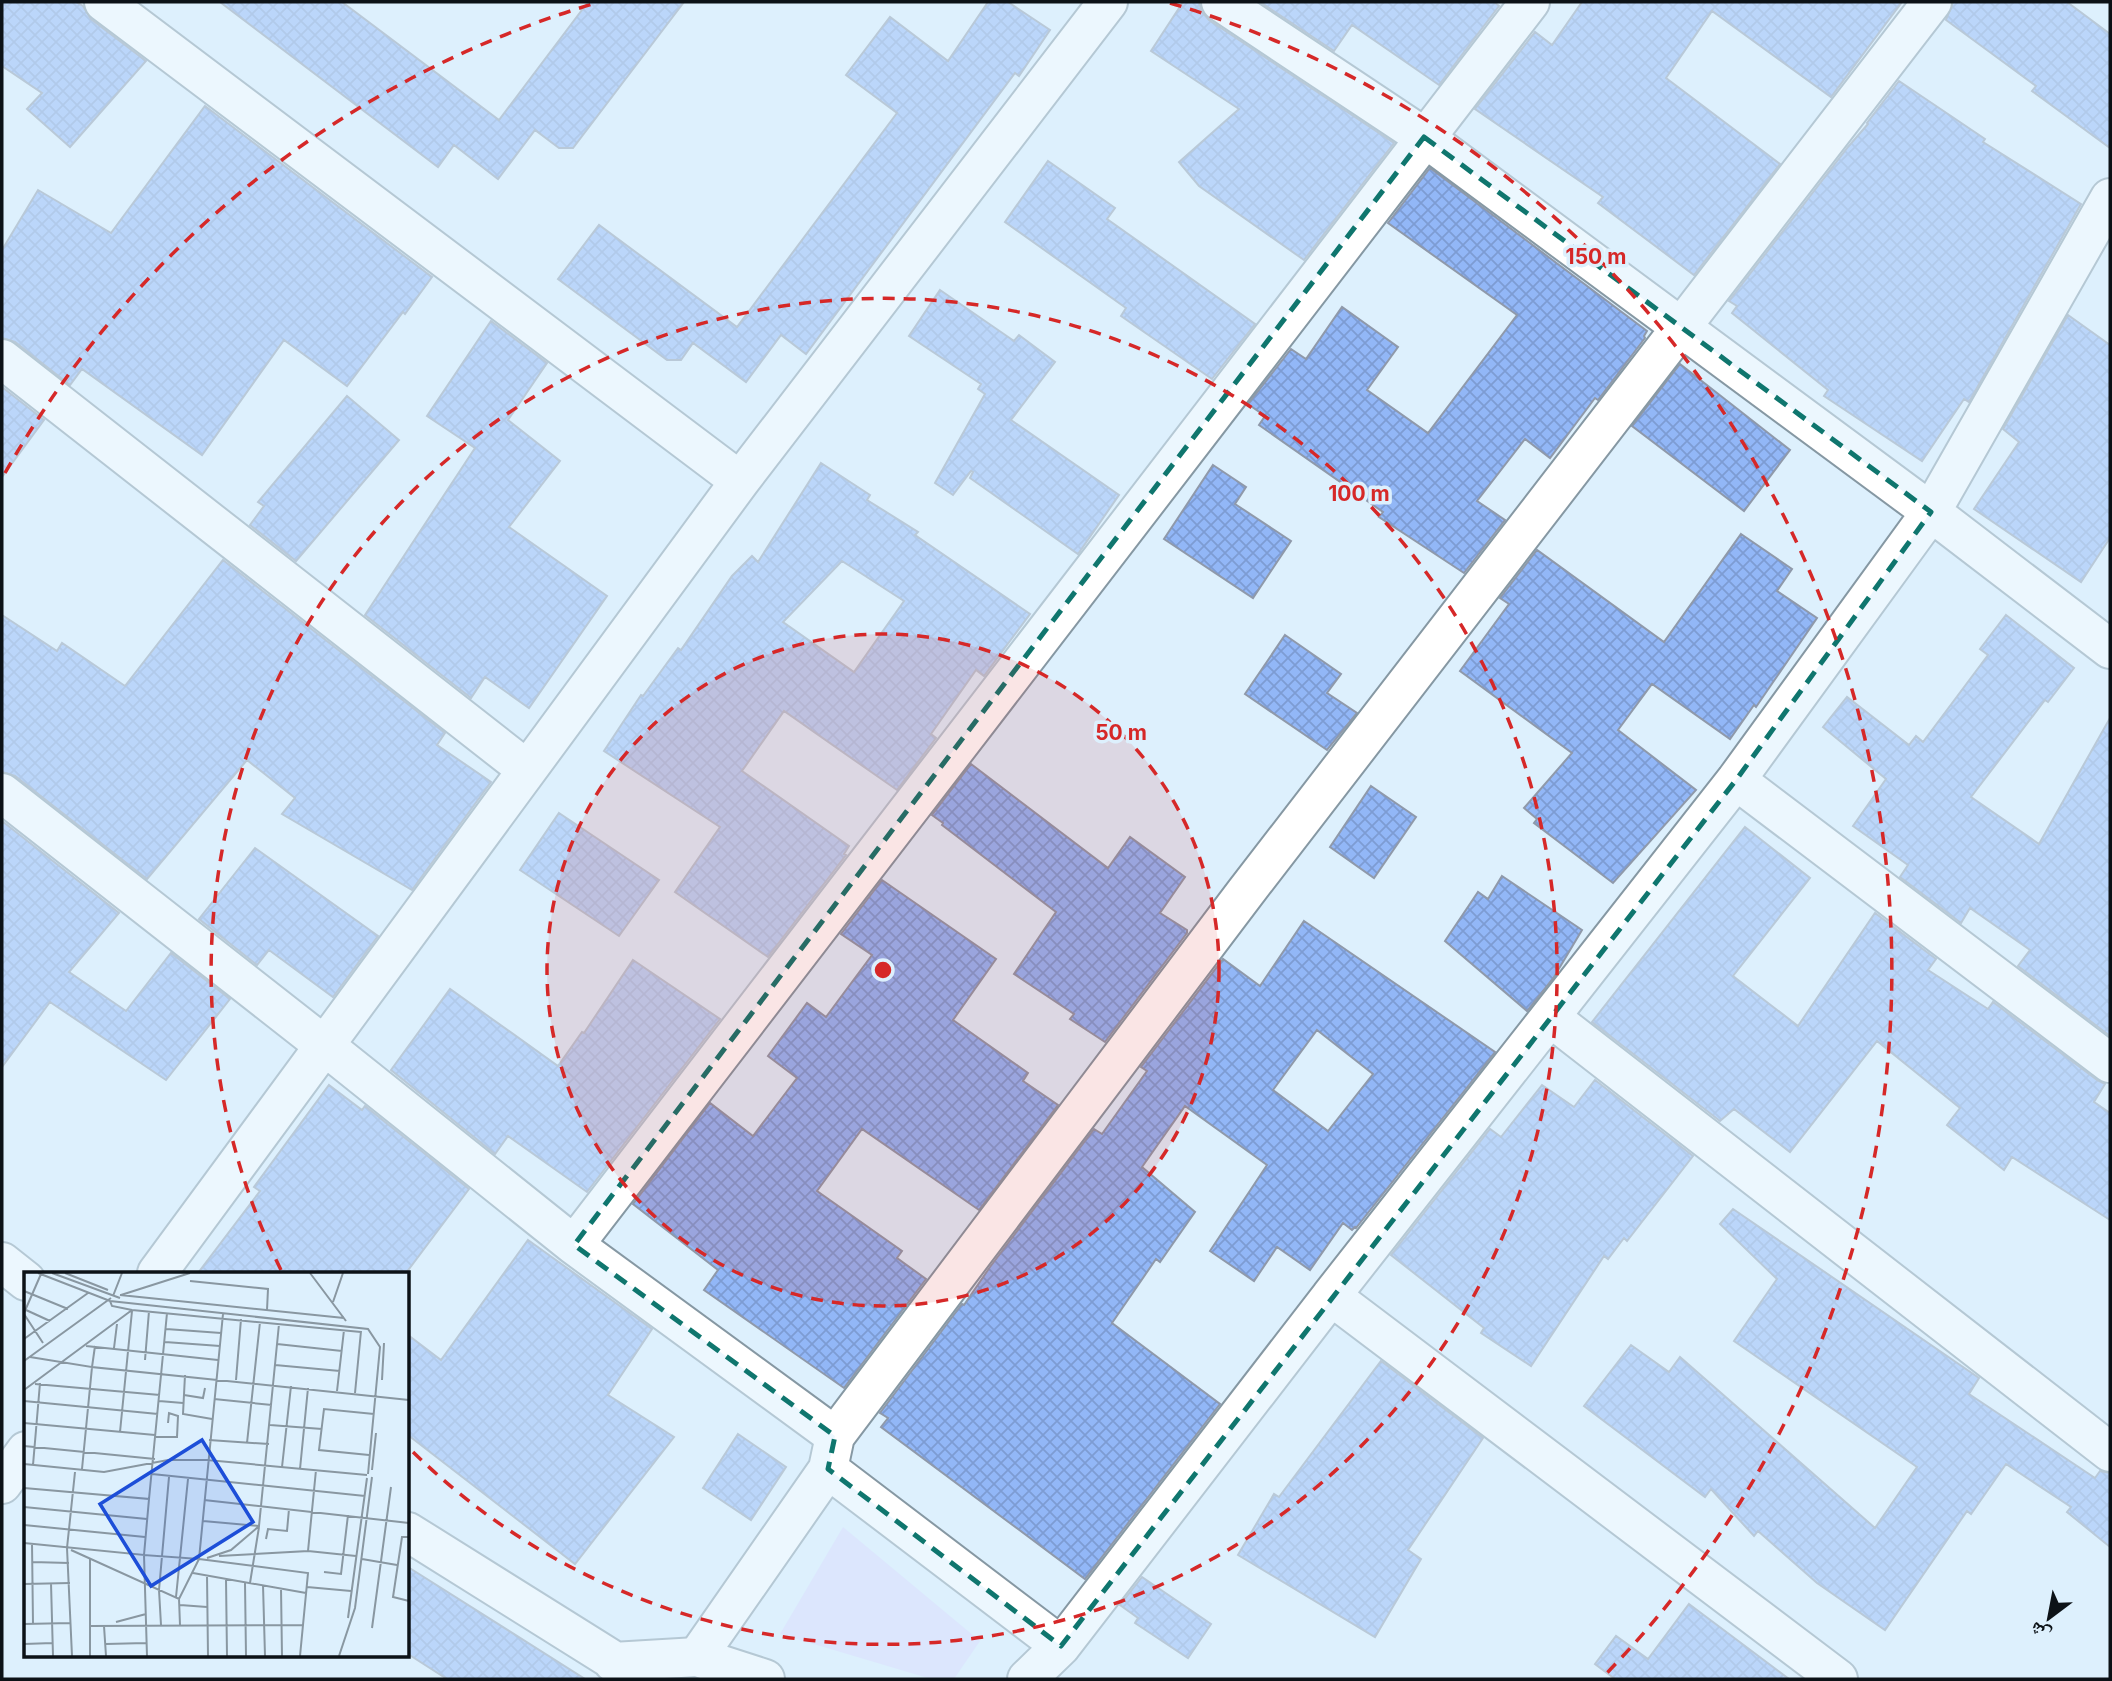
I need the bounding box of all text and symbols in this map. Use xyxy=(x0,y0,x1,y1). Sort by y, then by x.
text: 150 m xyxy=(1566,244,1626,269)
text: 100 m xyxy=(1328,481,1390,506)
text: 50 m xyxy=(1095,720,1147,745)
centre of rings xyxy=(871,958,895,982)
inset map xyxy=(24,1272,410,1656)
north arrow xyxy=(2014,1583,2084,1653)
text: ش xyxy=(2026,1617,2055,1647)

